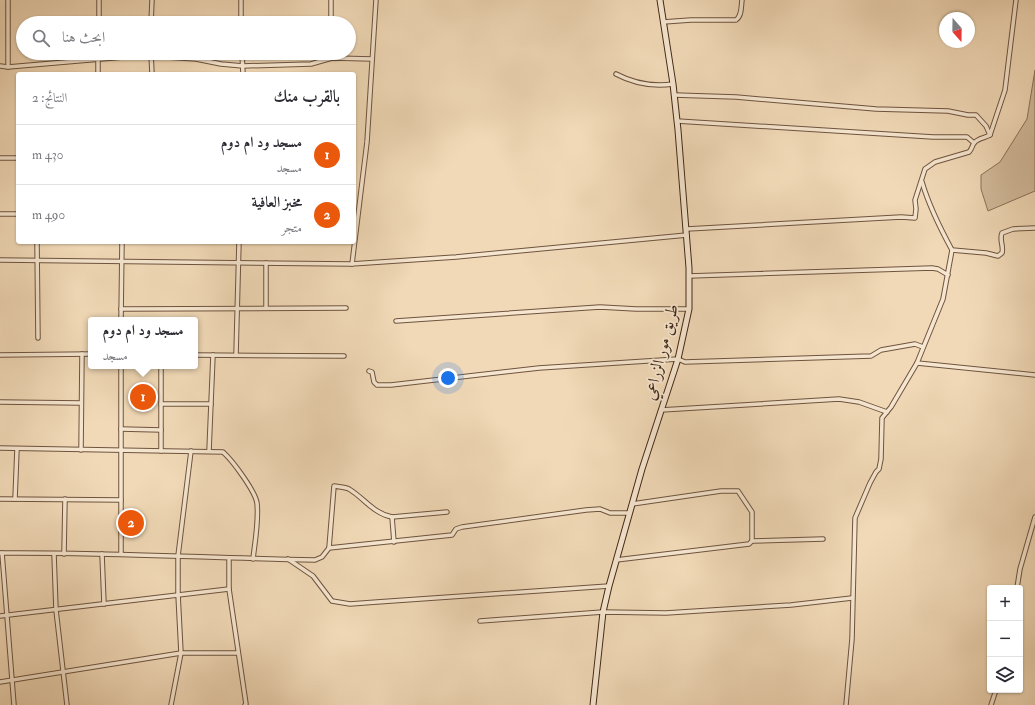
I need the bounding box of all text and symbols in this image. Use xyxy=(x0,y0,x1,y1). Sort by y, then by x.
north arrow xyxy=(939,12,975,48)
search box xyxy=(16,16,356,60)
icon: search xyxy=(30,27,52,49)
text: ابحث هنا xyxy=(62,28,105,47)
text: بالقرب منك xyxy=(274,86,340,107)
text: النتائج: 2 xyxy=(32,90,67,106)
text: مسجد ود ام دوم xyxy=(221,133,302,152)
text: 430 m xyxy=(32,147,64,163)
text: 1 xyxy=(325,147,329,163)
text: مسجد xyxy=(276,160,302,176)
text: مخبز العافية xyxy=(252,193,302,212)
text: 490 m xyxy=(32,207,65,223)
text: 2 xyxy=(324,207,330,223)
text: متجر xyxy=(281,220,302,236)
street label: طريق مور الزراعي xyxy=(639,302,687,403)
popup xyxy=(88,317,198,369)
text: مسجد ود ام دوم xyxy=(102,321,184,340)
text: مسجد xyxy=(102,348,128,364)
your location xyxy=(438,368,458,388)
pin: 1 xyxy=(130,382,156,412)
pin: 2 xyxy=(118,508,144,538)
map controls xyxy=(987,585,1023,693)
button: + xyxy=(987,585,1023,621)
button: − xyxy=(987,621,1023,657)
button: layers xyxy=(987,657,1023,693)

